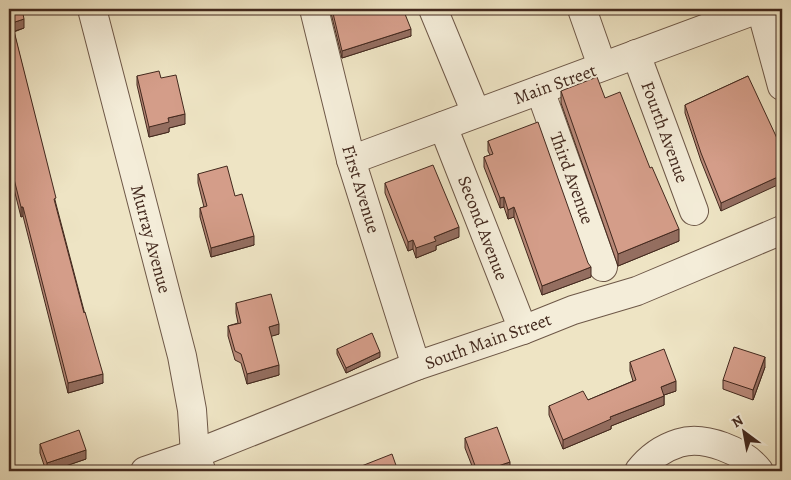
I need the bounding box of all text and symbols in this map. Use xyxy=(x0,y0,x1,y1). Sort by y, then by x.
street label: Main Street xyxy=(510,58,600,110)
street label: Fourth Avenue xyxy=(635,78,695,186)
street label: Third Avenue xyxy=(544,129,600,227)
street label: First Avenue xyxy=(336,142,386,236)
street label: Second Avenue xyxy=(452,172,514,284)
street label: Murray Avenue xyxy=(125,182,177,296)
street label: South Main Street xyxy=(421,307,555,375)
north arrow xyxy=(718,408,768,458)
text: N xyxy=(728,411,747,432)

